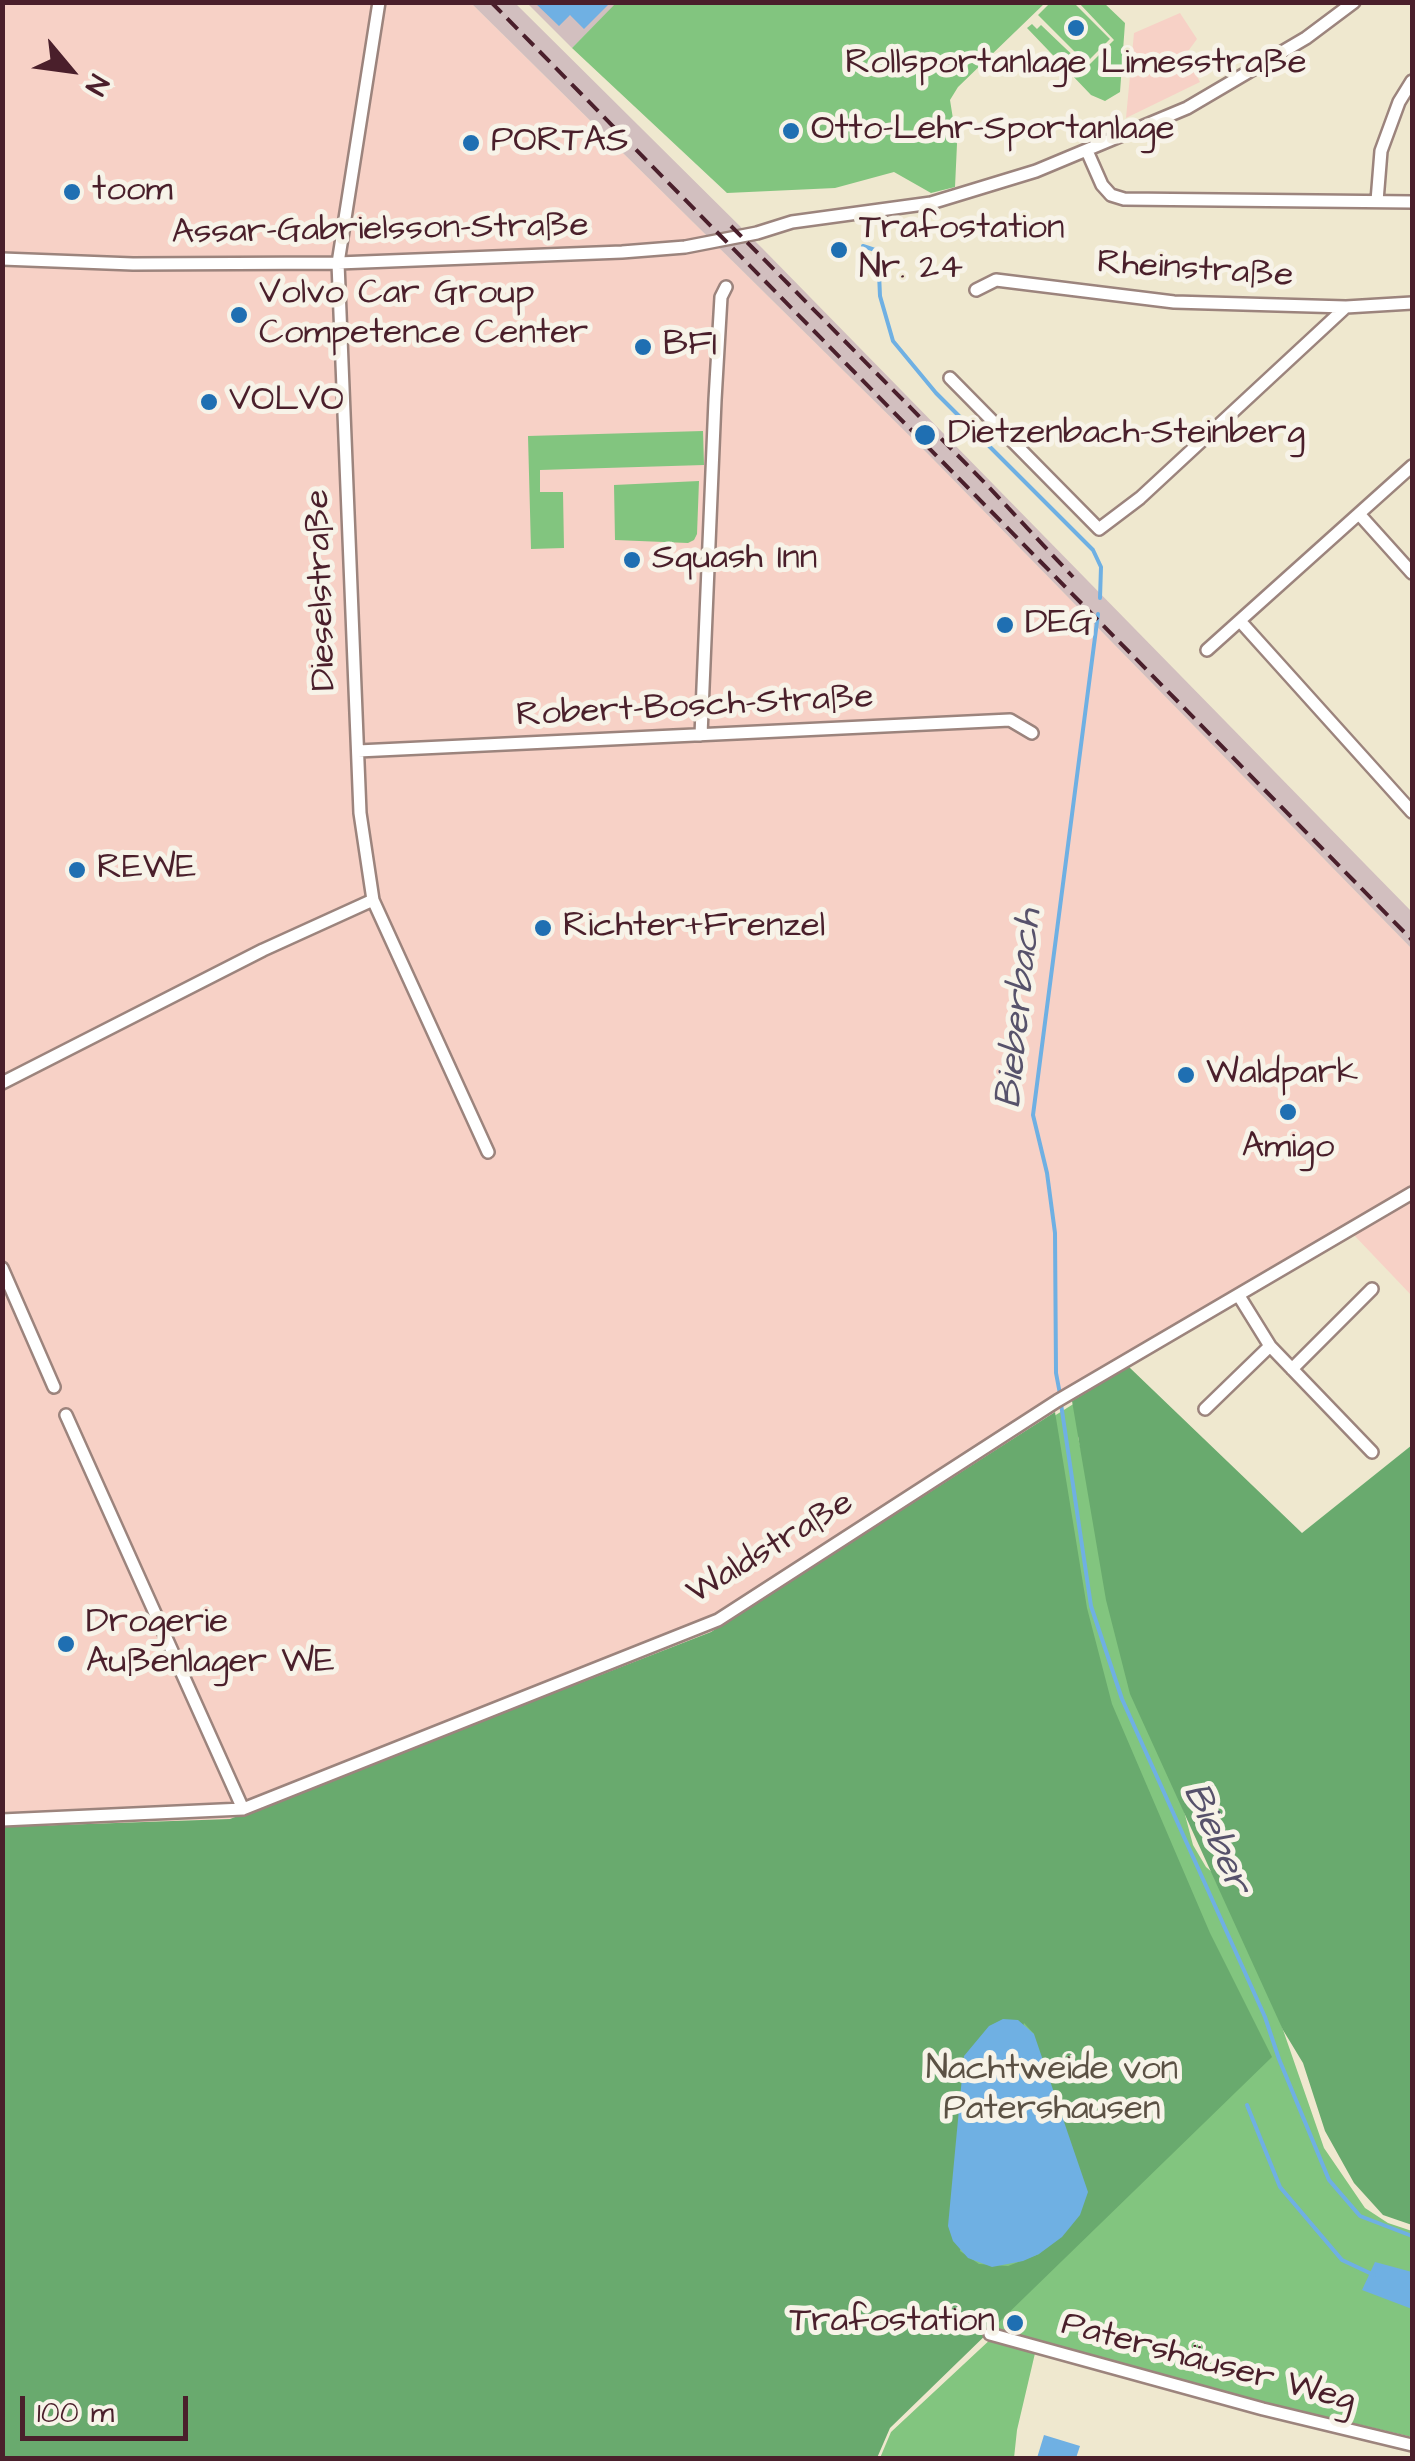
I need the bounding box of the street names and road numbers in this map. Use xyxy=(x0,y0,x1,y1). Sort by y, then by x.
street label: Assar-Gabrielsson-Straße xyxy=(171,206,589,256)
street label: Rheinstraße xyxy=(1095,243,1295,299)
street label: Dieselstraße xyxy=(298,489,348,691)
street label: Robert-Bosch-Straße xyxy=(515,678,875,738)
street label: Waldstraße xyxy=(680,1483,862,1615)
street label: Patershäuser Weg xyxy=(1056,2305,1360,2423)

